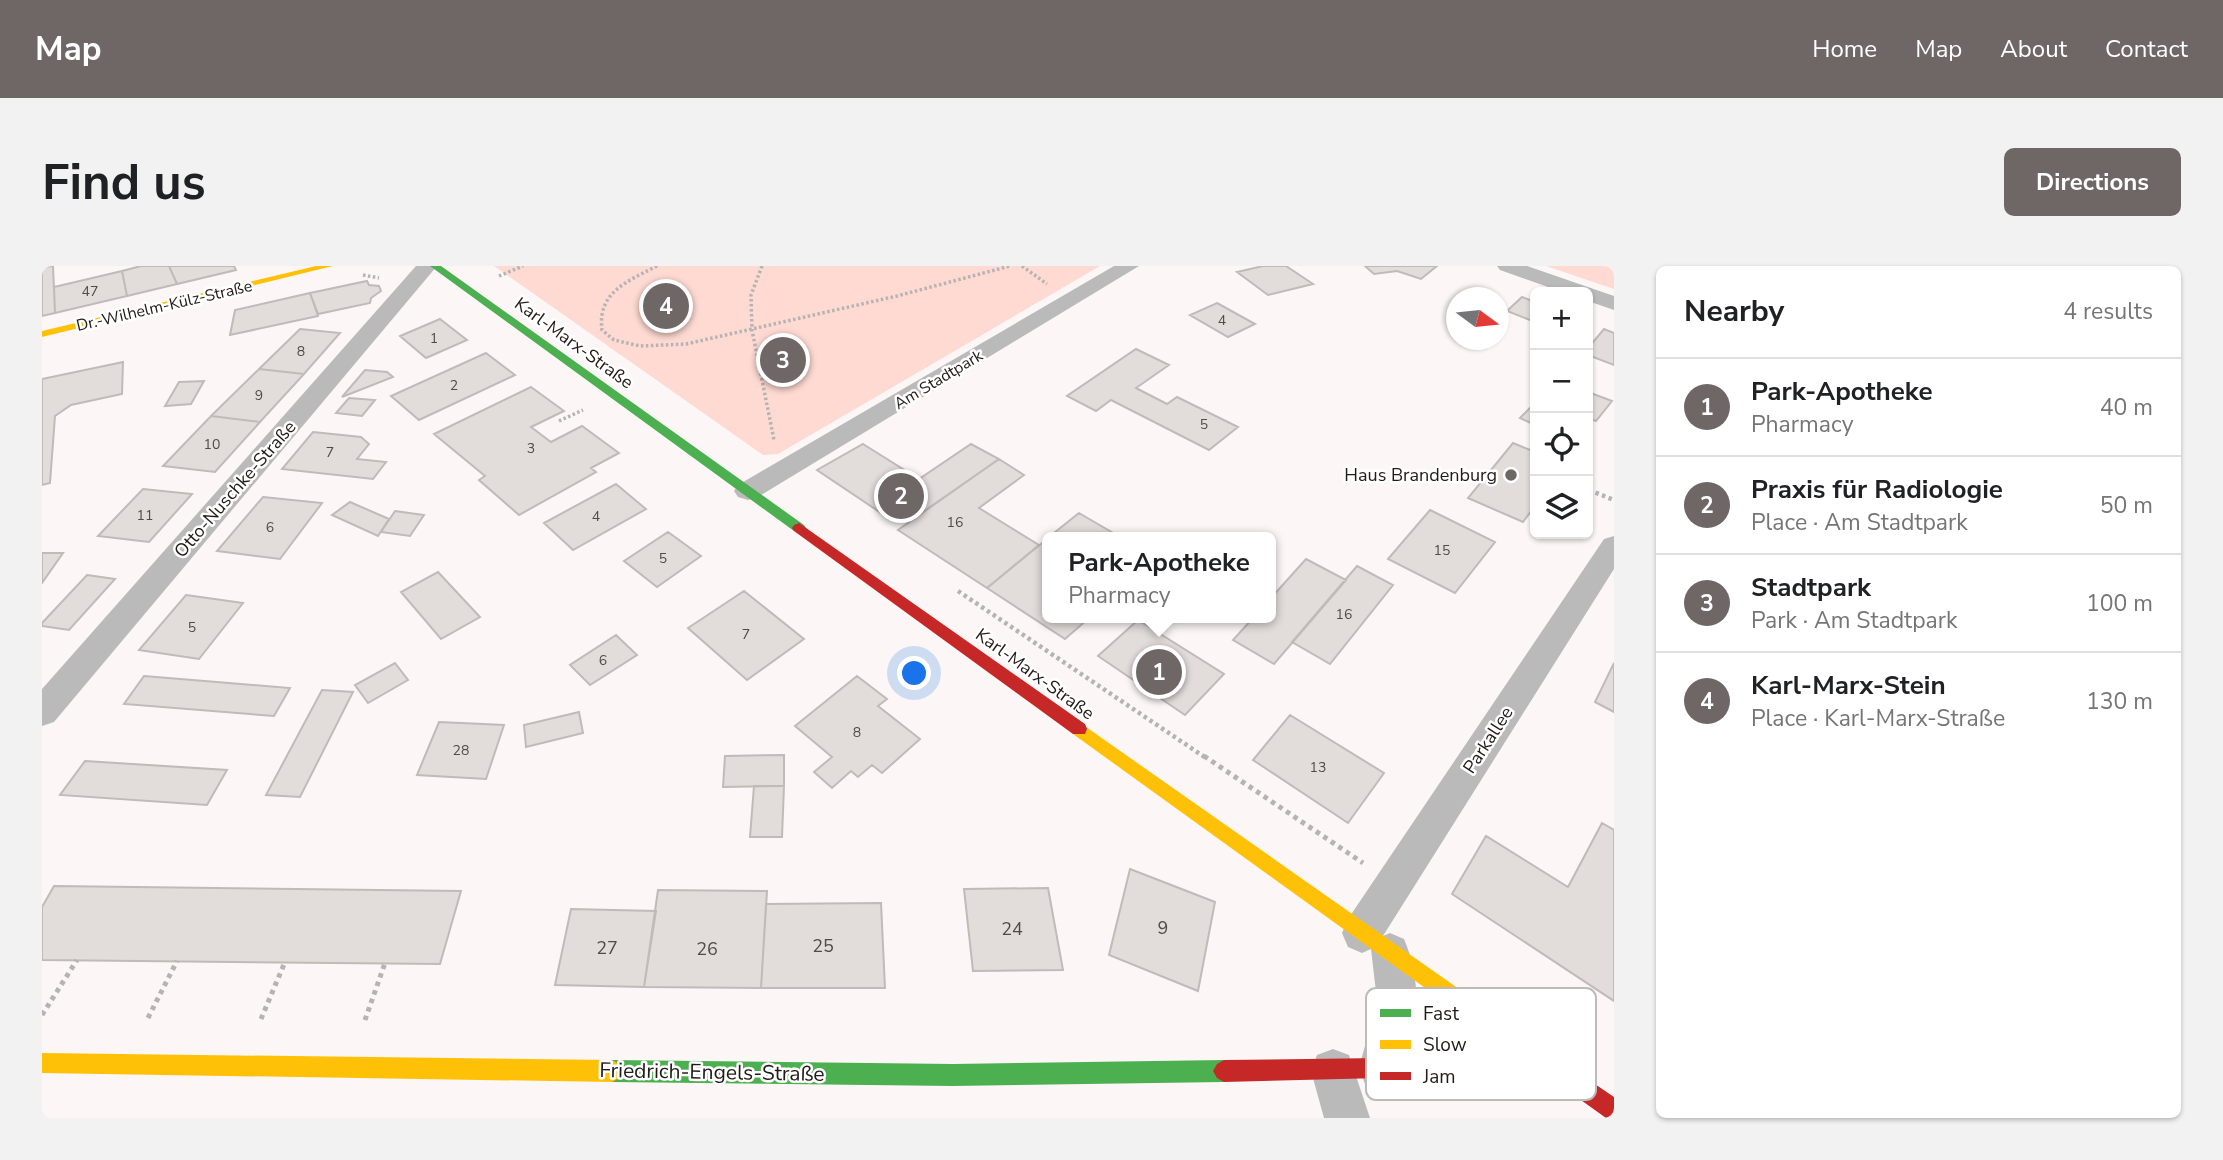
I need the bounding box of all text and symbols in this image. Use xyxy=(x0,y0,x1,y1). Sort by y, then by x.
text: Map xyxy=(35,27,102,72)
text: Home xyxy=(1812,33,1877,65)
text: Map xyxy=(1915,33,1962,65)
text: About xyxy=(2000,33,2067,65)
text: Contact xyxy=(2105,33,2188,65)
button: Directions xyxy=(2004,148,2181,216)
text: Find us xyxy=(42,149,206,216)
street label: Dr.-Wilhelm-Külz-Straße xyxy=(74,275,254,337)
pin: 4 xyxy=(643,280,689,332)
house number: 47 xyxy=(82,282,98,301)
north arrow xyxy=(1446,287,1509,350)
map controls xyxy=(1530,287,1593,539)
button: + xyxy=(1530,287,1593,350)
text: Nearby xyxy=(1684,291,1784,332)
street label: Karl-Marx-Straße xyxy=(510,292,638,394)
text: 4 results xyxy=(2063,296,2153,327)
house number: 4 xyxy=(1218,311,1226,330)
house number: 1 xyxy=(430,329,438,348)
pin: 3 xyxy=(760,334,806,386)
house number: 8 xyxy=(297,342,305,361)
street label: Am Stadtpark xyxy=(890,344,988,415)
button: − xyxy=(1530,350,1593,413)
text: Park-Apotheke xyxy=(1751,374,1933,409)
house number: 2 xyxy=(450,376,458,395)
house number: 9 xyxy=(255,386,263,405)
text: 1 xyxy=(1700,392,1714,423)
text: 40 m xyxy=(2100,392,2153,423)
text: Pharmacy xyxy=(1751,409,1853,440)
button: locate xyxy=(1530,413,1593,476)
street label: Otto-Nuschke-Straße xyxy=(169,415,301,563)
house number: 5 xyxy=(1200,415,1208,434)
house number: 10 xyxy=(204,435,220,454)
house number: 3 xyxy=(527,439,535,458)
house number: 7 xyxy=(326,443,334,462)
place label: Haus Brandenburg xyxy=(1344,463,1497,487)
marker: Haus Brandenburg xyxy=(1503,467,1519,483)
pin: 2 xyxy=(878,470,924,522)
text: Praxis für Radiologie xyxy=(1751,472,2003,507)
button: layers xyxy=(1530,476,1593,539)
text: 2 xyxy=(1700,490,1714,521)
text: 50 m xyxy=(2100,490,2153,521)
house number: 11 xyxy=(137,506,153,525)
house number: 4 xyxy=(592,507,600,526)
text: Place · Am Stadtpark xyxy=(1751,507,1968,538)
house number: 16 xyxy=(947,513,963,532)
house number: 6 xyxy=(266,518,274,537)
popup xyxy=(1042,532,1276,623)
house number: 15 xyxy=(1434,541,1450,560)
text: Park-Apotheke xyxy=(1068,545,1250,580)
house number: 5 xyxy=(659,549,667,568)
text: Stadtpark xyxy=(1751,570,1871,605)
text: Pharmacy xyxy=(1068,580,1171,611)
text: 3 xyxy=(1700,588,1714,619)
text: 100 m xyxy=(2086,588,2153,619)
house number: 16 xyxy=(1336,605,1352,624)
text: Park · Am Stadtpark xyxy=(1751,605,1958,636)
house number: 5 xyxy=(188,618,196,637)
street label: Karl-Marx-Straße xyxy=(971,623,1099,725)
house number: 7 xyxy=(742,625,750,644)
pin: 1 xyxy=(1136,646,1182,698)
house number: 6 xyxy=(599,651,607,670)
your location xyxy=(897,656,931,690)
text: Karl-Marx-Stein xyxy=(1751,668,1946,703)
text: 4 xyxy=(1700,686,1714,717)
text: 130 m xyxy=(2086,686,2153,717)
street label: Parkallee xyxy=(1457,702,1519,778)
text: Place · Karl-Marx-Straße xyxy=(1751,703,2005,734)
house number: 8 xyxy=(853,723,861,742)
house number: 28 xyxy=(453,741,469,760)
house number: 13 xyxy=(1310,758,1326,777)
house number: 9 xyxy=(1158,916,1168,940)
house number: 24 xyxy=(1001,917,1023,941)
house number: 25 xyxy=(812,934,834,958)
house number: 27 xyxy=(596,936,618,960)
house number: 26 xyxy=(696,937,718,961)
legend xyxy=(1366,988,1596,1100)
text: Fast xyxy=(1423,1001,1459,1027)
text: Slow xyxy=(1423,1032,1467,1058)
street label: Friedrich-Engels-Straße xyxy=(599,1056,825,1088)
text: Jam xyxy=(1422,1064,1456,1090)

